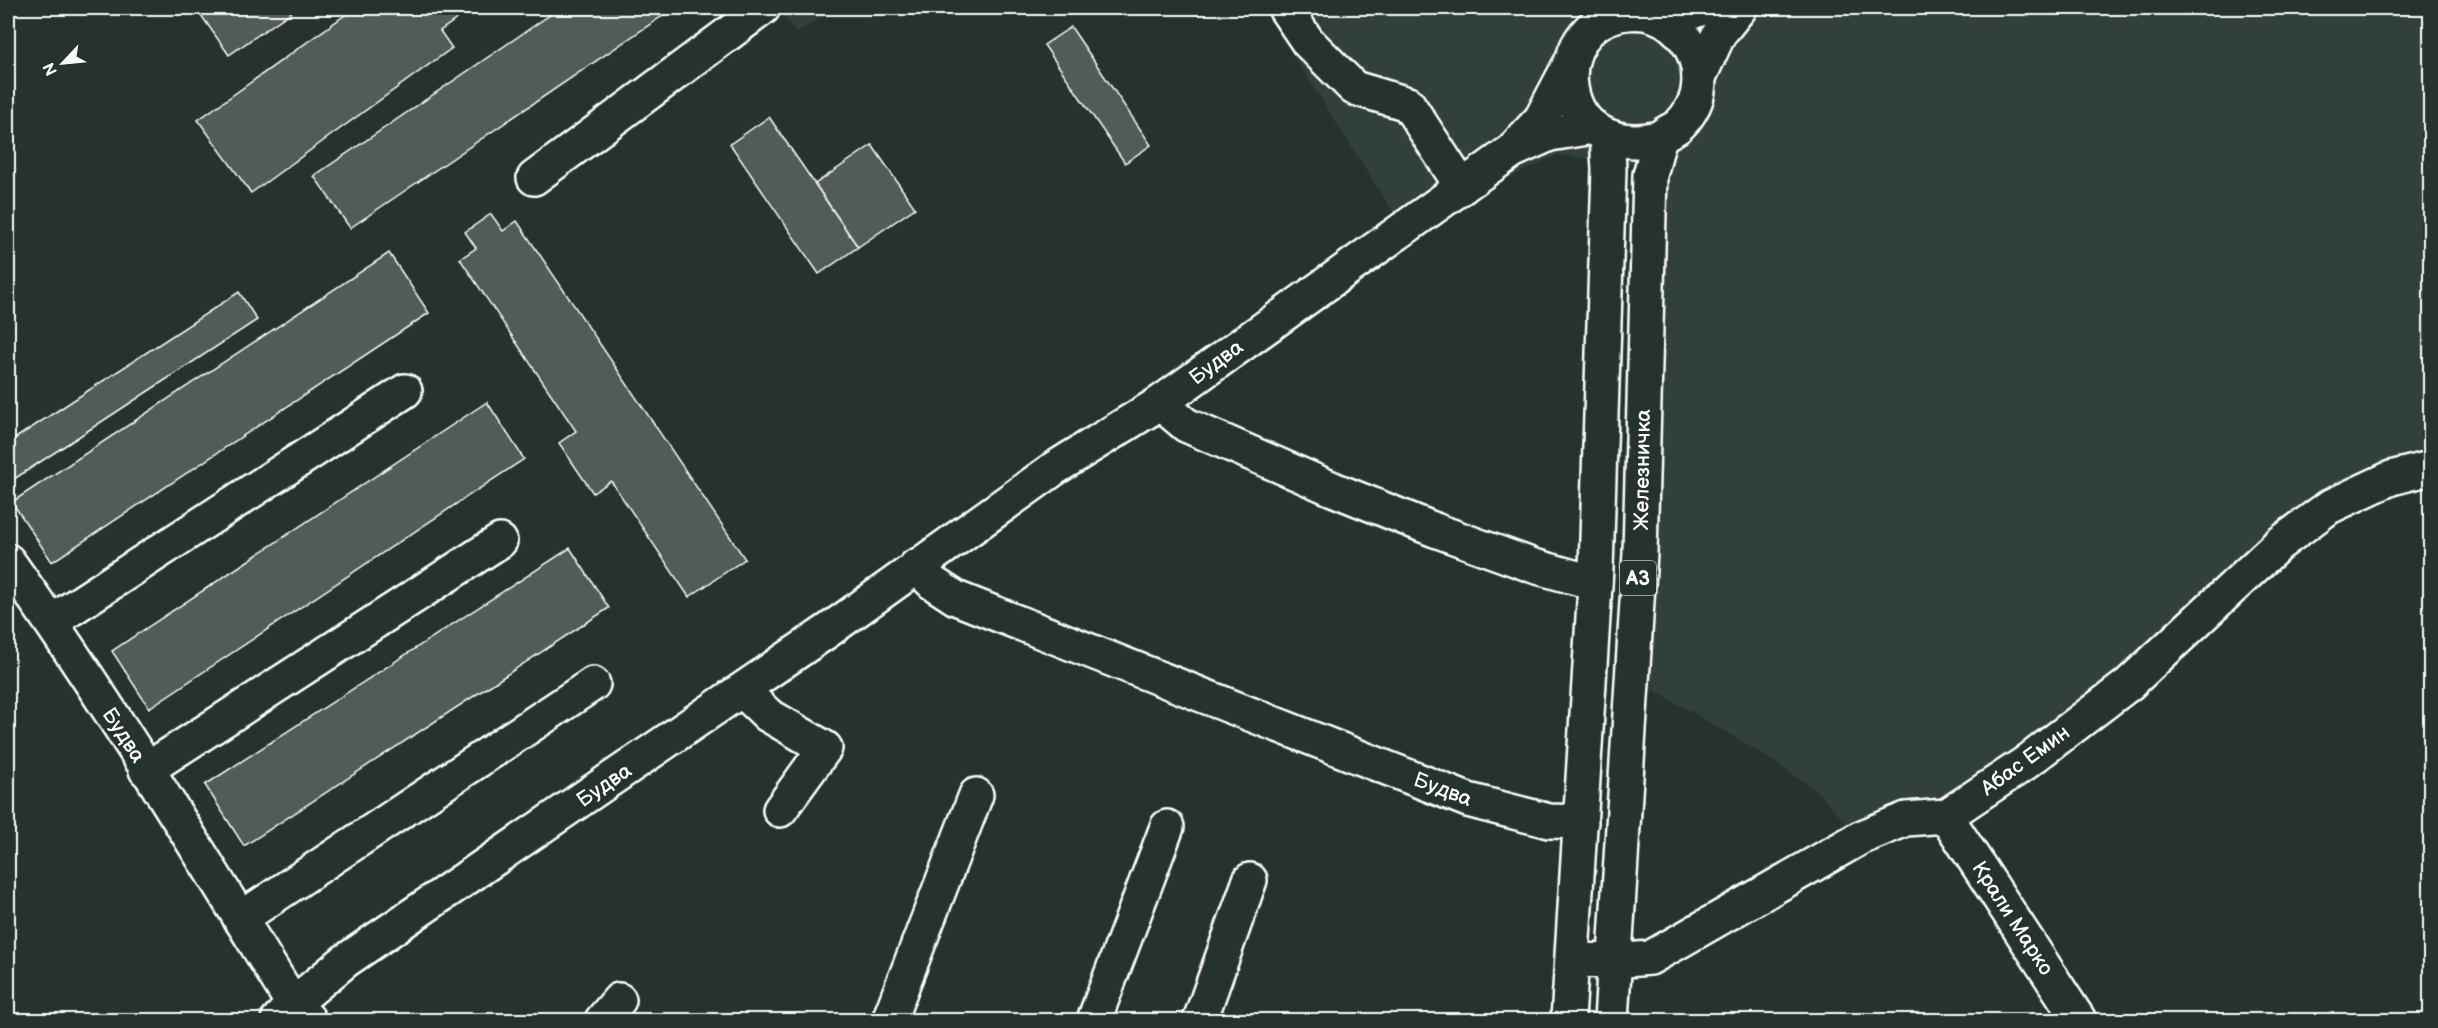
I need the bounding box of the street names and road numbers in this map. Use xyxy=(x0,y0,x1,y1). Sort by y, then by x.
street label: Будва xyxy=(1185,334,1249,390)
street label: Железничка xyxy=(1629,408,1656,531)
road number: A3 xyxy=(1620,561,1656,595)
street label: Будва xyxy=(97,703,151,768)
street label: Абас Емин xyxy=(1975,720,2075,802)
street label: Будва xyxy=(572,758,637,813)
street label: Будва xyxy=(1410,767,1476,812)
street label: Крали Марко xyxy=(1967,857,2059,980)

